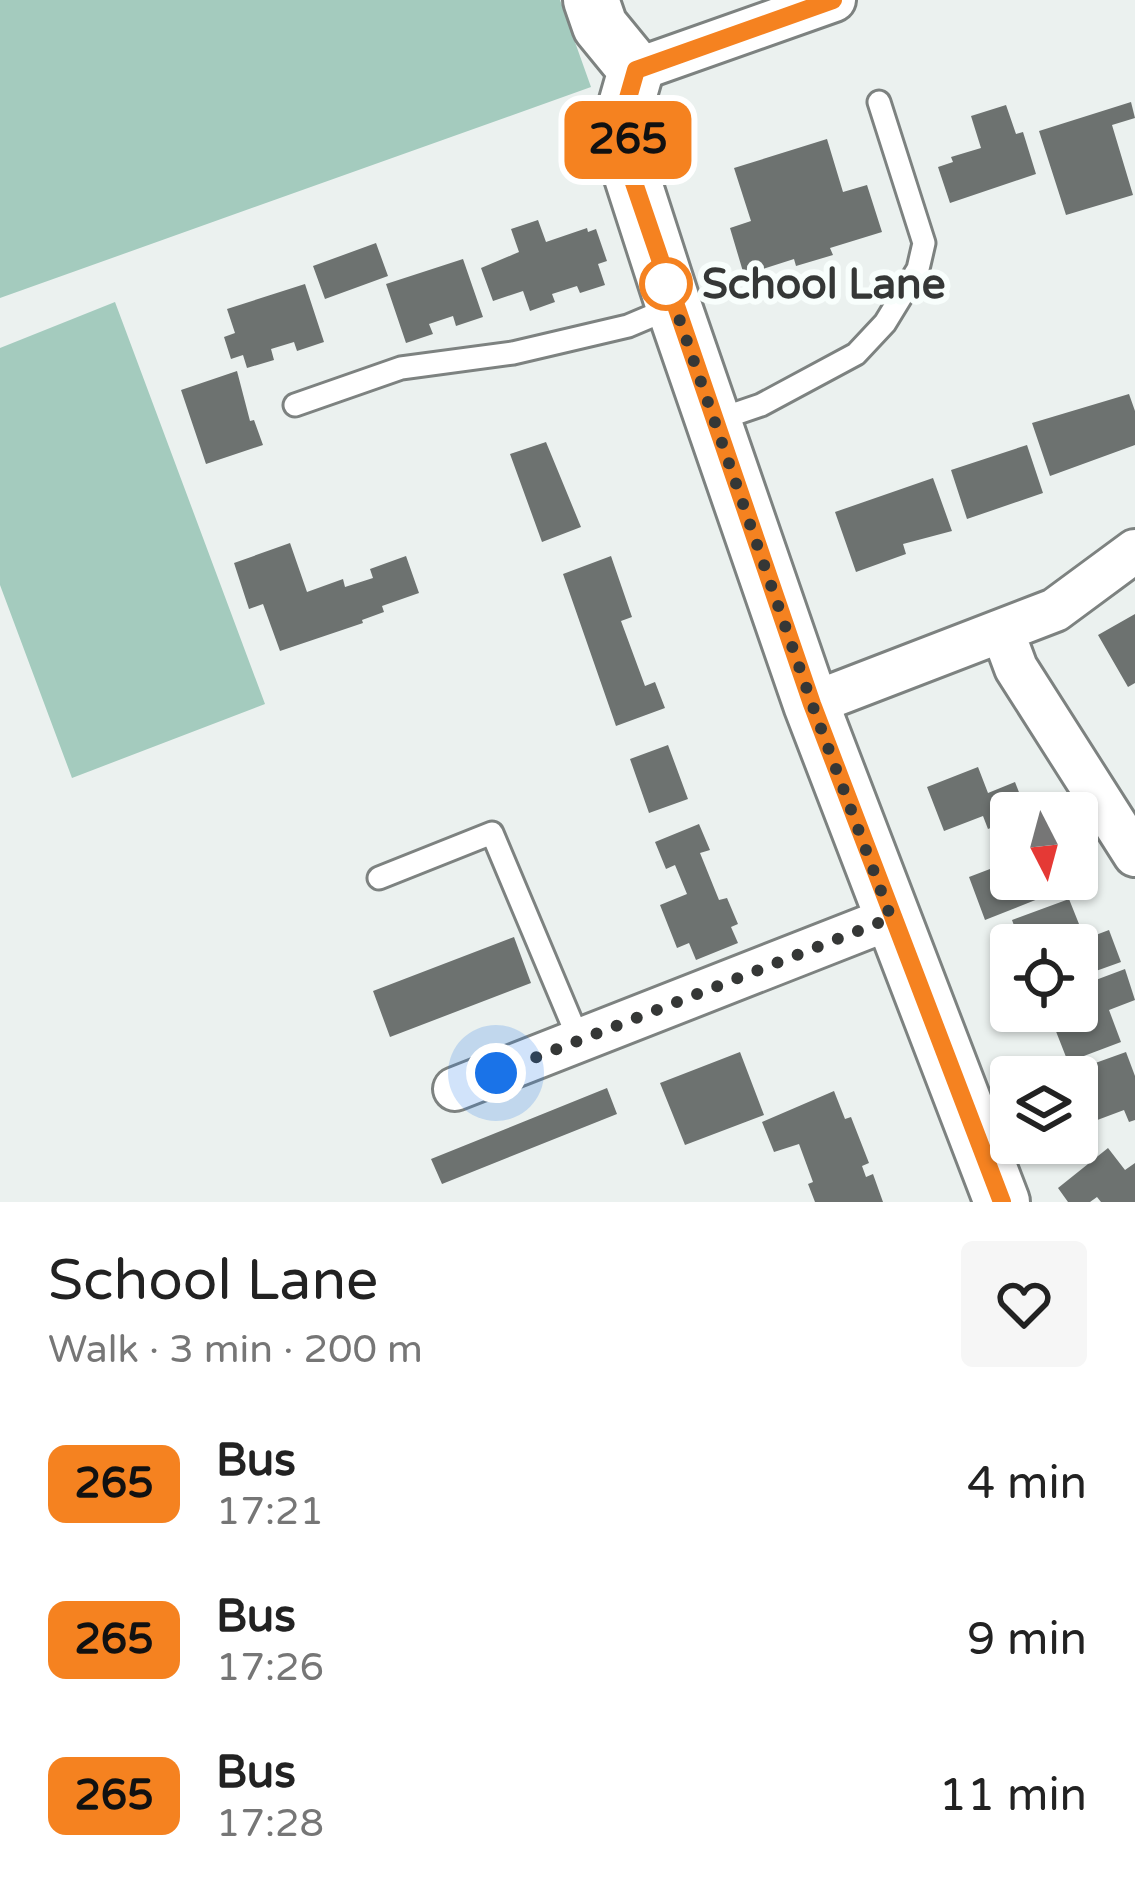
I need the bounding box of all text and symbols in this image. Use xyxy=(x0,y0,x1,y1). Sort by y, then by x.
line badge: 265 xyxy=(559,101,697,179)
text: 265 xyxy=(588,114,668,165)
marker: School Lane xyxy=(641,259,691,309)
place label: School Lane xyxy=(702,259,945,310)
north arrow xyxy=(990,792,1098,900)
map controls xyxy=(990,792,1098,1164)
button: locate xyxy=(990,924,1098,1032)
your location xyxy=(466,1043,526,1103)
button: layers xyxy=(990,1056,1098,1164)
button: heart xyxy=(961,1241,1087,1367)
text: School Lane xyxy=(48,1247,378,1315)
text: Walk · 3 min · 200 m xyxy=(48,1326,423,1373)
text: Bus xyxy=(216,1434,296,1488)
text: 4 min xyxy=(967,1457,1087,1511)
text: 265 xyxy=(74,1458,154,1509)
text: 17:21 xyxy=(216,1488,324,1535)
text: Bus xyxy=(216,1590,296,1644)
text: 9 min xyxy=(967,1613,1087,1667)
text: 265 xyxy=(74,1614,154,1665)
text: 17:26 xyxy=(216,1644,324,1691)
text: Bus xyxy=(216,1746,296,1800)
text: 11 min xyxy=(939,1769,1087,1823)
text: 265 xyxy=(74,1770,154,1821)
text: 17:28 xyxy=(216,1800,324,1847)

